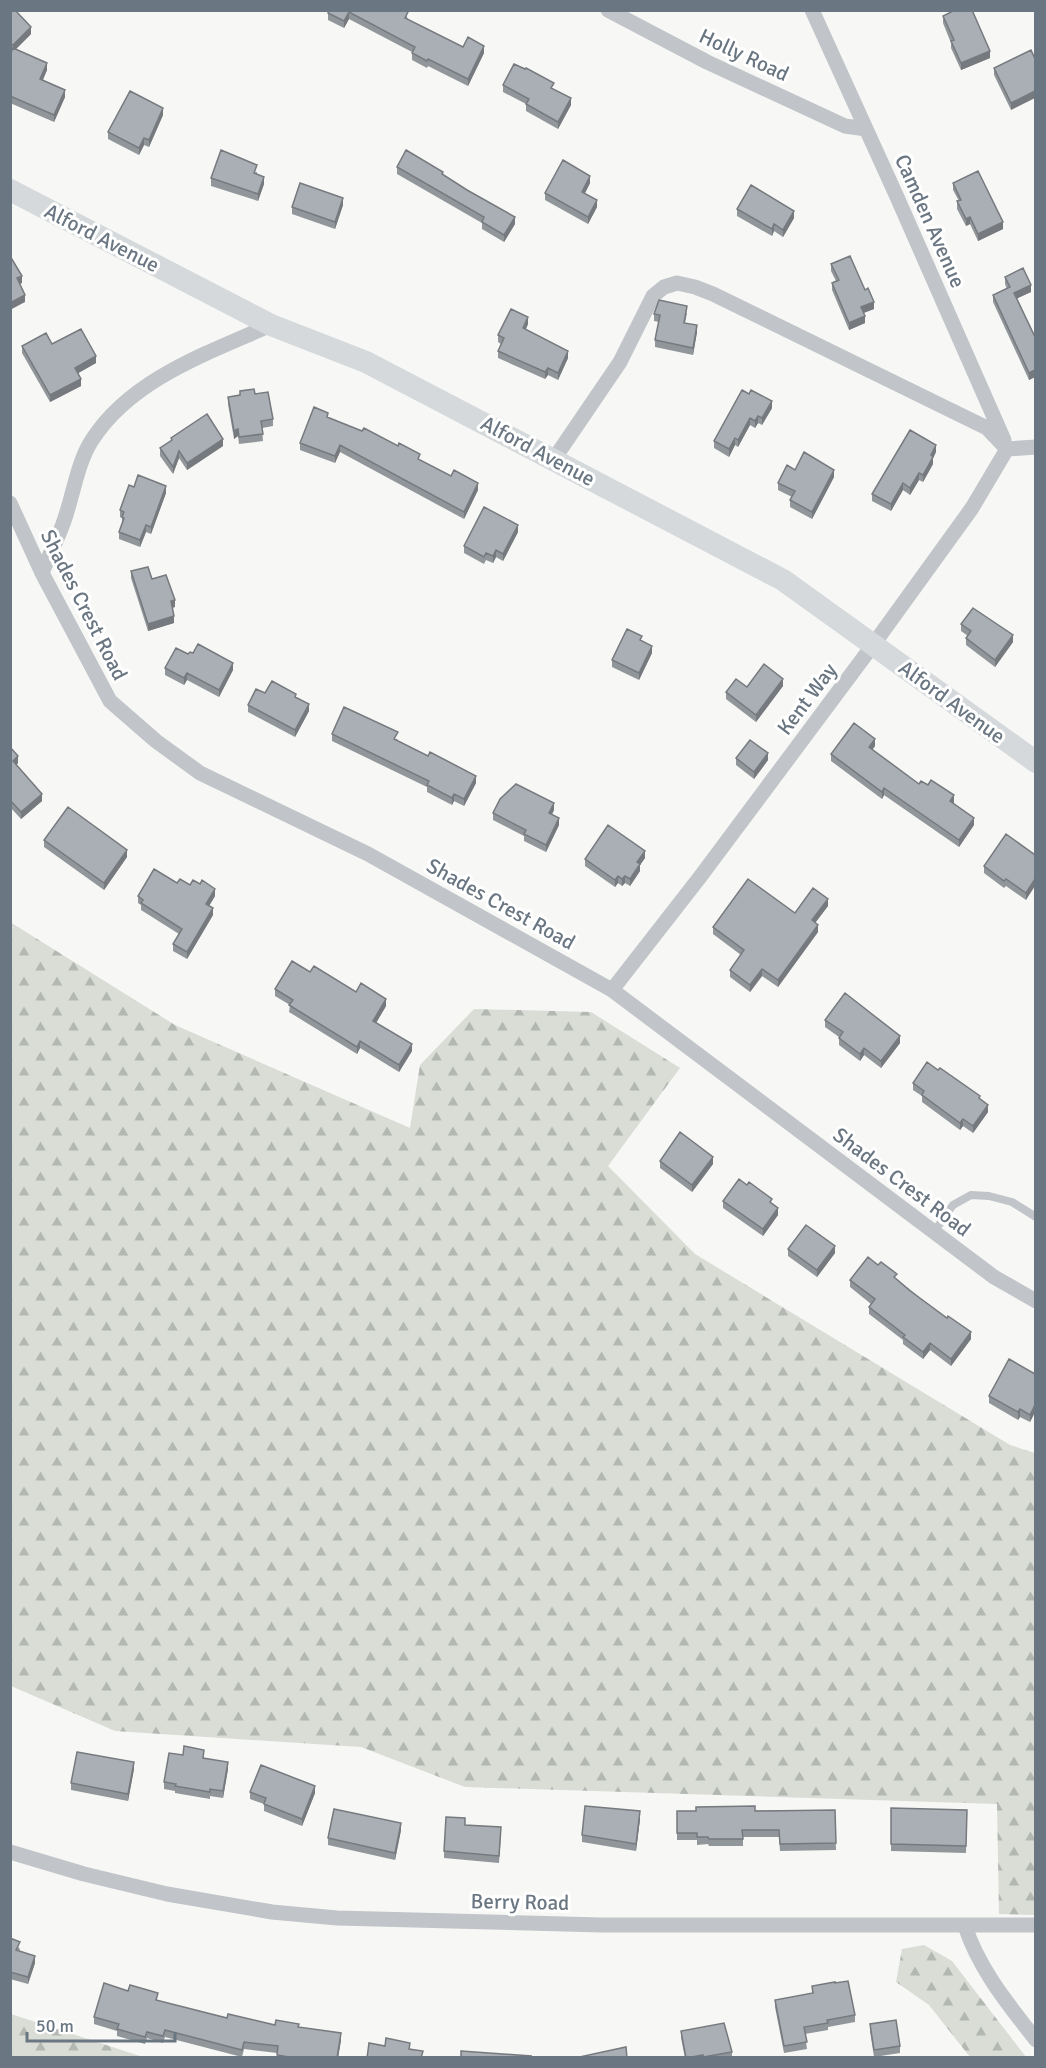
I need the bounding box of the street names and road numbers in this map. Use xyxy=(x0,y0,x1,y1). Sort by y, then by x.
street label: Holly Road xyxy=(695,23,793,87)
street label: Camden Avenue xyxy=(889,150,971,292)
street label: Alford Avenue xyxy=(40,198,164,278)
street label: Alford Avenue xyxy=(477,410,599,492)
street label: Shades Crest Road xyxy=(35,525,133,685)
street label: Alford Avenue xyxy=(894,655,1010,749)
street label: Kent Way xyxy=(772,658,843,740)
street label: Shades Crest Road xyxy=(422,852,580,956)
street label: Shades Crest Road xyxy=(828,1122,976,1242)
street label: Berry Road xyxy=(470,1888,570,1916)

